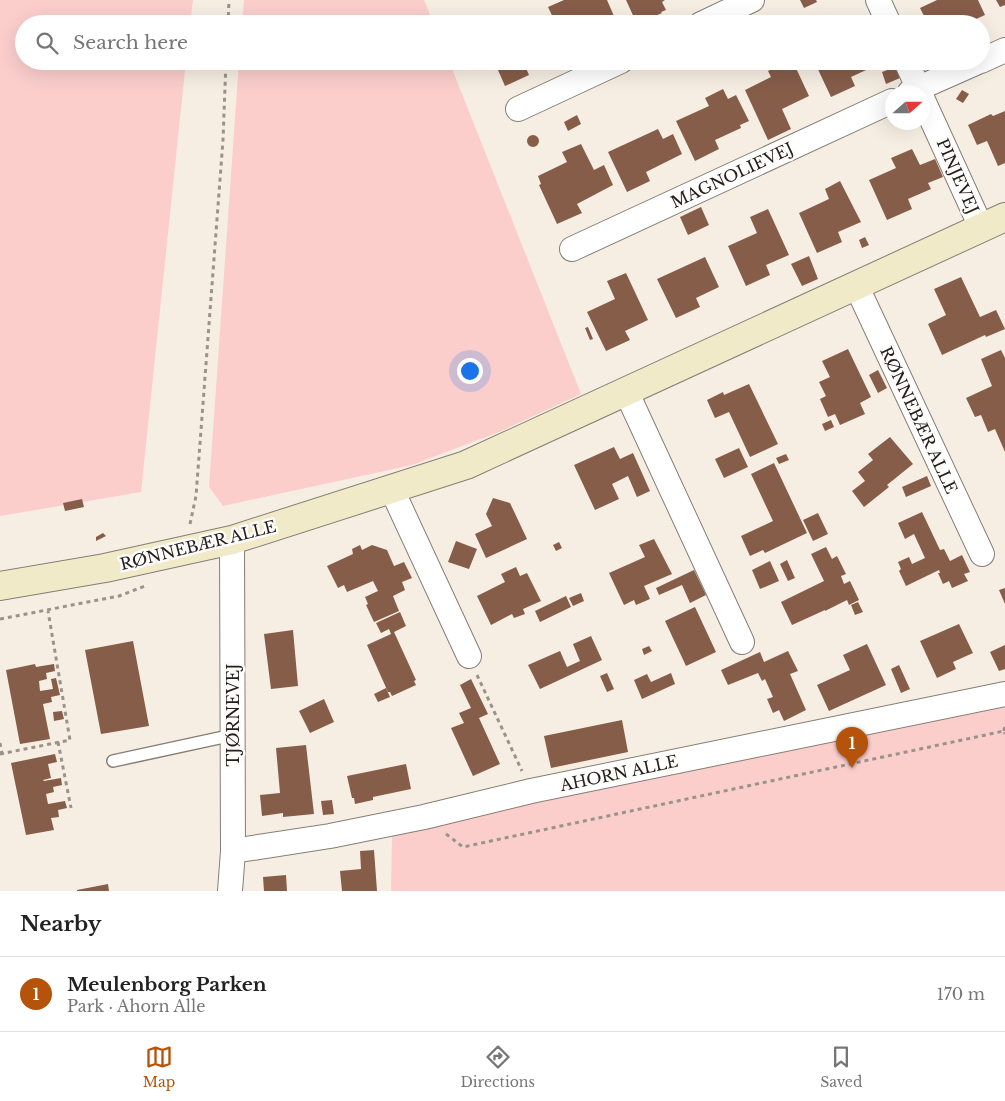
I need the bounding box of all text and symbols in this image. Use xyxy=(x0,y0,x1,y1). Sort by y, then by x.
search box xyxy=(15,15,990,70)
icon: search xyxy=(33,29,61,57)
text: Search here xyxy=(73,31,188,54)
north arrow xyxy=(885,85,930,130)
street label: PINJEVEJ xyxy=(933,135,983,217)
street label: MAGNOLIEVEJ xyxy=(668,138,796,212)
street label: RØNNEBÆR ALLE xyxy=(876,343,962,497)
your location xyxy=(457,358,483,384)
street label: RØNNEBÆR ALLE xyxy=(118,516,278,574)
street label: TJØRNEVEJ xyxy=(223,663,243,767)
pin: 1 xyxy=(836,727,868,768)
street label: AHORN ALLE xyxy=(557,751,680,795)
text: Nearby xyxy=(20,911,101,937)
text: Meulenborg Parken xyxy=(67,973,267,996)
text: 1 xyxy=(33,984,39,1004)
text: 170 m xyxy=(937,984,985,1004)
text: Park · Ahorn Alle xyxy=(67,996,205,1016)
tab: Map xyxy=(143,1043,175,1091)
tab: Directions xyxy=(460,1043,535,1091)
tab: Saved xyxy=(820,1043,862,1091)

